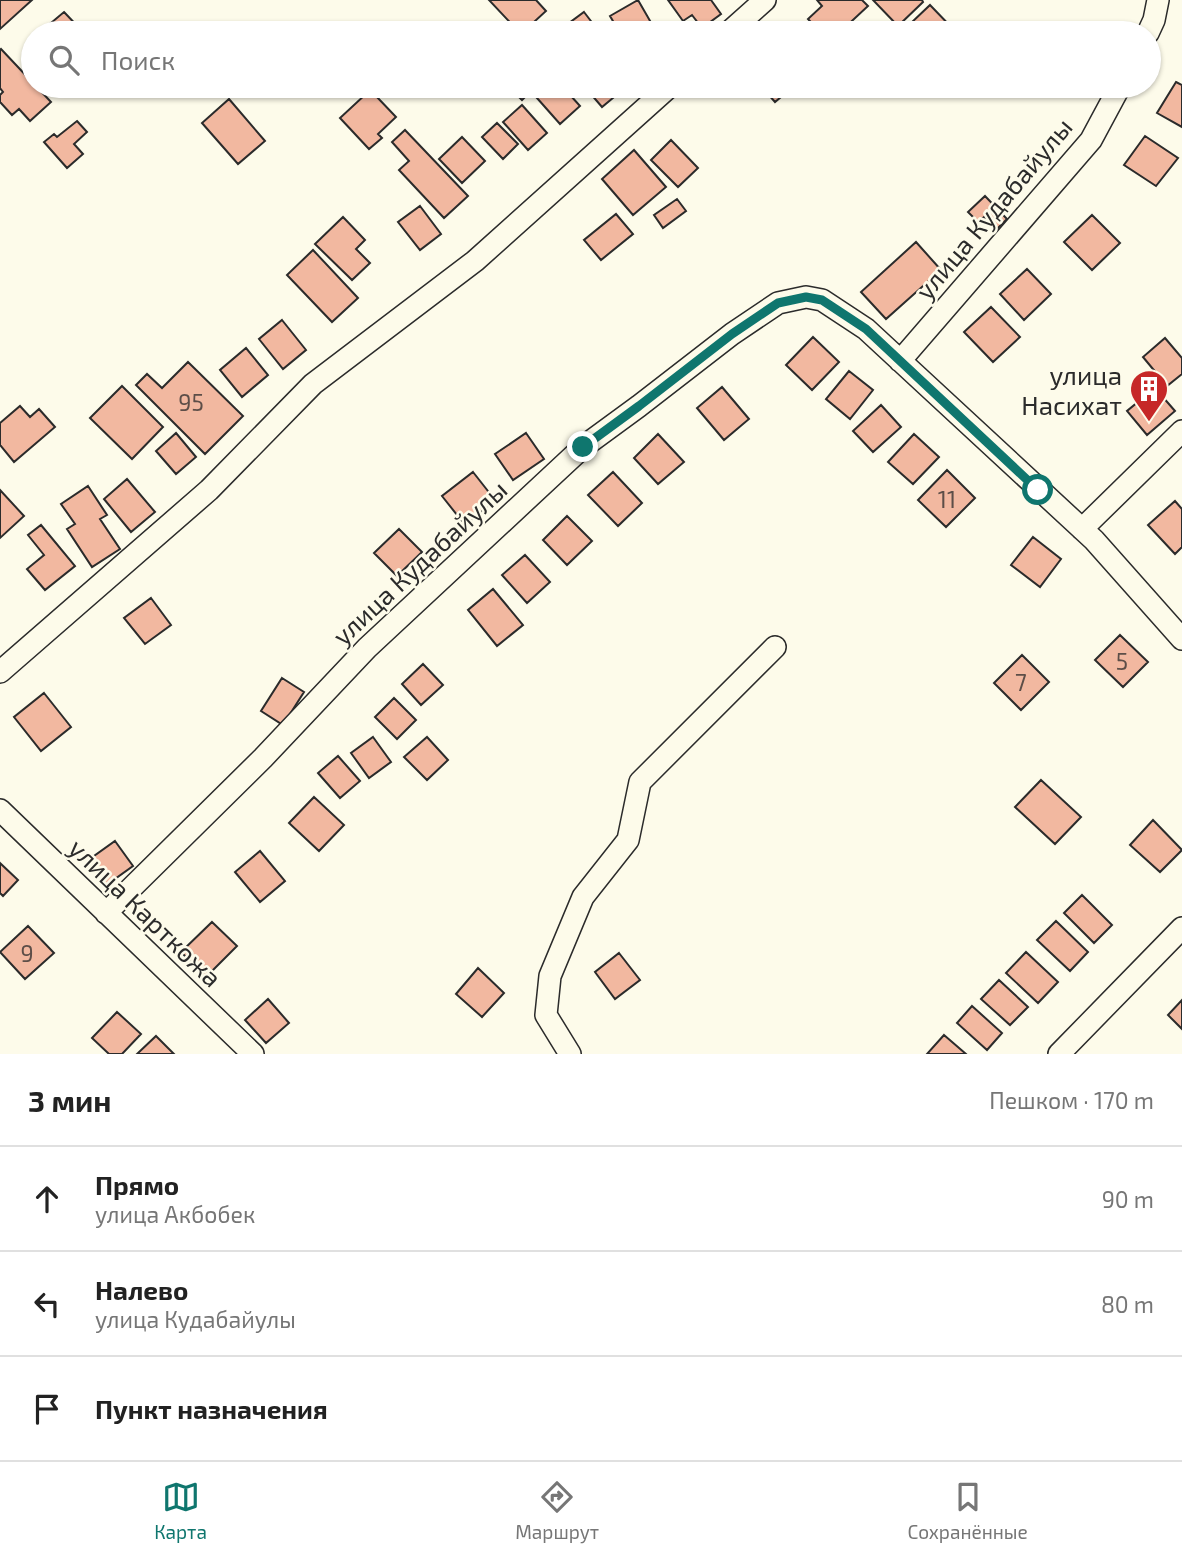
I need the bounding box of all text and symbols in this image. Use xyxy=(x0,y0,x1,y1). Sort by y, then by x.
search box xyxy=(21,21,1161,98)
icon: search xyxy=(45,41,83,79)
text: Поиск xyxy=(101,44,175,75)
street label: улица Кудабайулы xyxy=(908,111,1079,306)
place label: улица Насихат xyxy=(1021,359,1122,420)
building icon: улица Насихат xyxy=(1128,368,1170,423)
house number: 95 xyxy=(178,388,204,416)
route end xyxy=(567,431,598,462)
street label: улица Кудабайулы xyxy=(325,473,513,651)
route start xyxy=(1022,474,1053,505)
house number: 11 xyxy=(938,485,956,513)
house number: 5 xyxy=(1116,647,1128,675)
house number: 7 xyxy=(1015,668,1027,696)
street label: улица Карткожа xyxy=(63,831,229,993)
house number: 9 xyxy=(20,939,34,967)
text: 3 мин xyxy=(28,1082,112,1118)
text: Пешком · 170 m xyxy=(989,1086,1154,1114)
text: Прямо xyxy=(95,1169,179,1200)
icon: ahead xyxy=(28,1180,66,1218)
text: 90 m xyxy=(1102,1185,1154,1213)
text: улица Акбобек xyxy=(95,1200,255,1228)
text: Налево xyxy=(95,1274,188,1305)
icon: left xyxy=(28,1285,66,1323)
text: 80 m xyxy=(1101,1290,1154,1318)
text: улица Кудабайулы xyxy=(95,1305,296,1333)
icon: arrive xyxy=(28,1390,66,1428)
text: Пункт назначения xyxy=(95,1393,328,1424)
tab: Карта xyxy=(154,1478,207,1543)
tab: Маршрут xyxy=(515,1478,599,1543)
tab: Сохранённые xyxy=(907,1478,1028,1543)

